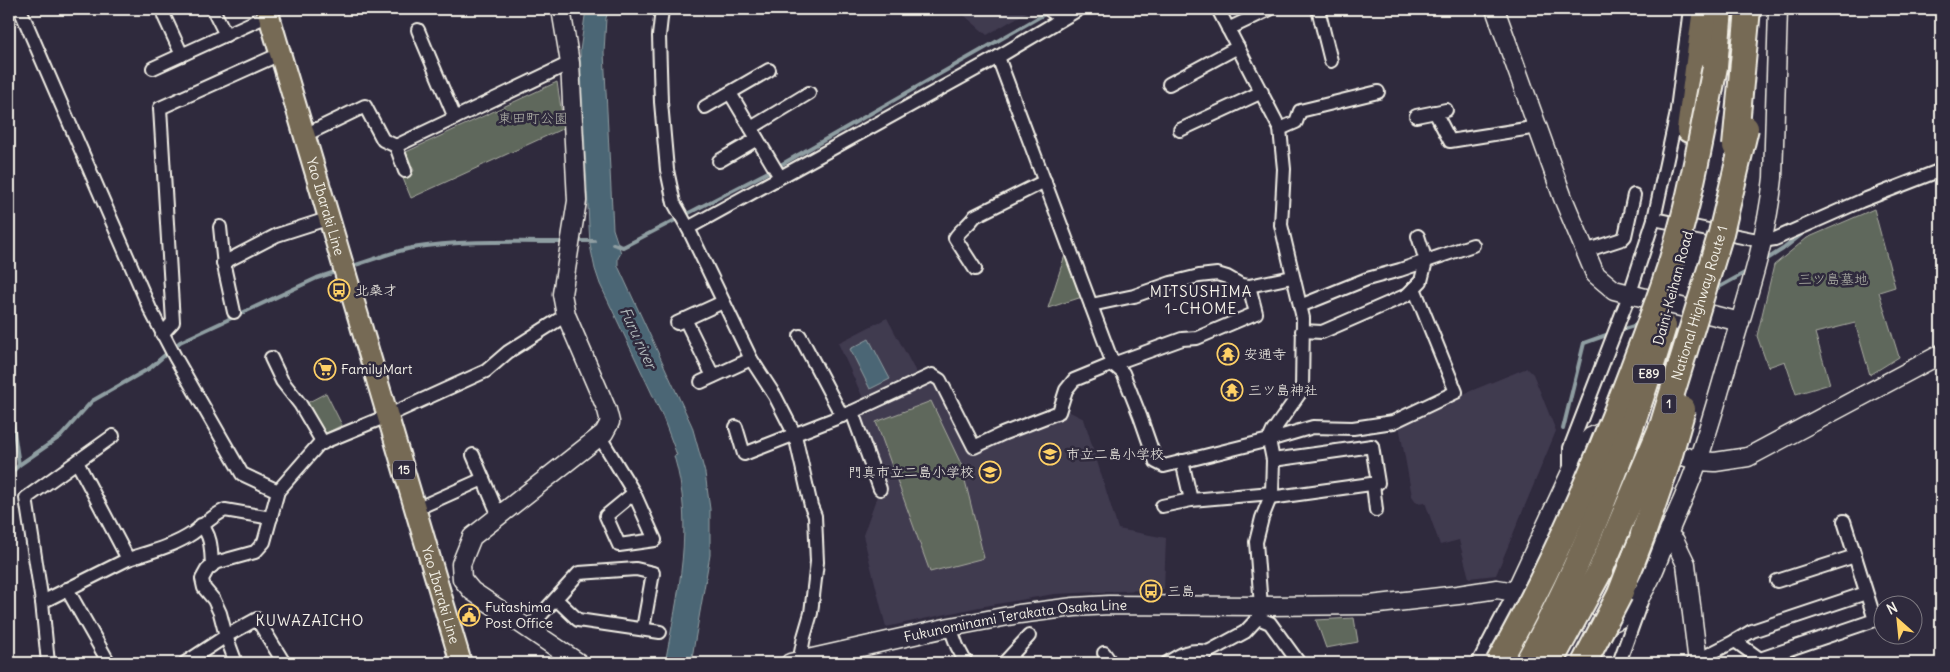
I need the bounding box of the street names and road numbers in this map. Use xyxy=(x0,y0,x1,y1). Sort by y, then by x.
street label: Yao Ibaraki Line xyxy=(303,155,349,258)
street label: National Highway Route 1 xyxy=(1667,224,1731,383)
street label: Daini-Keihan Road xyxy=(1649,229,1697,347)
road number: E89 xyxy=(1633,364,1665,384)
road number: 1 xyxy=(1662,394,1676,414)
road number: 15 xyxy=(393,460,415,480)
street label: Yao Ibaraki Line xyxy=(418,544,464,646)
street label: Fukunominami Terakata Osaka Line xyxy=(902,596,1127,646)

